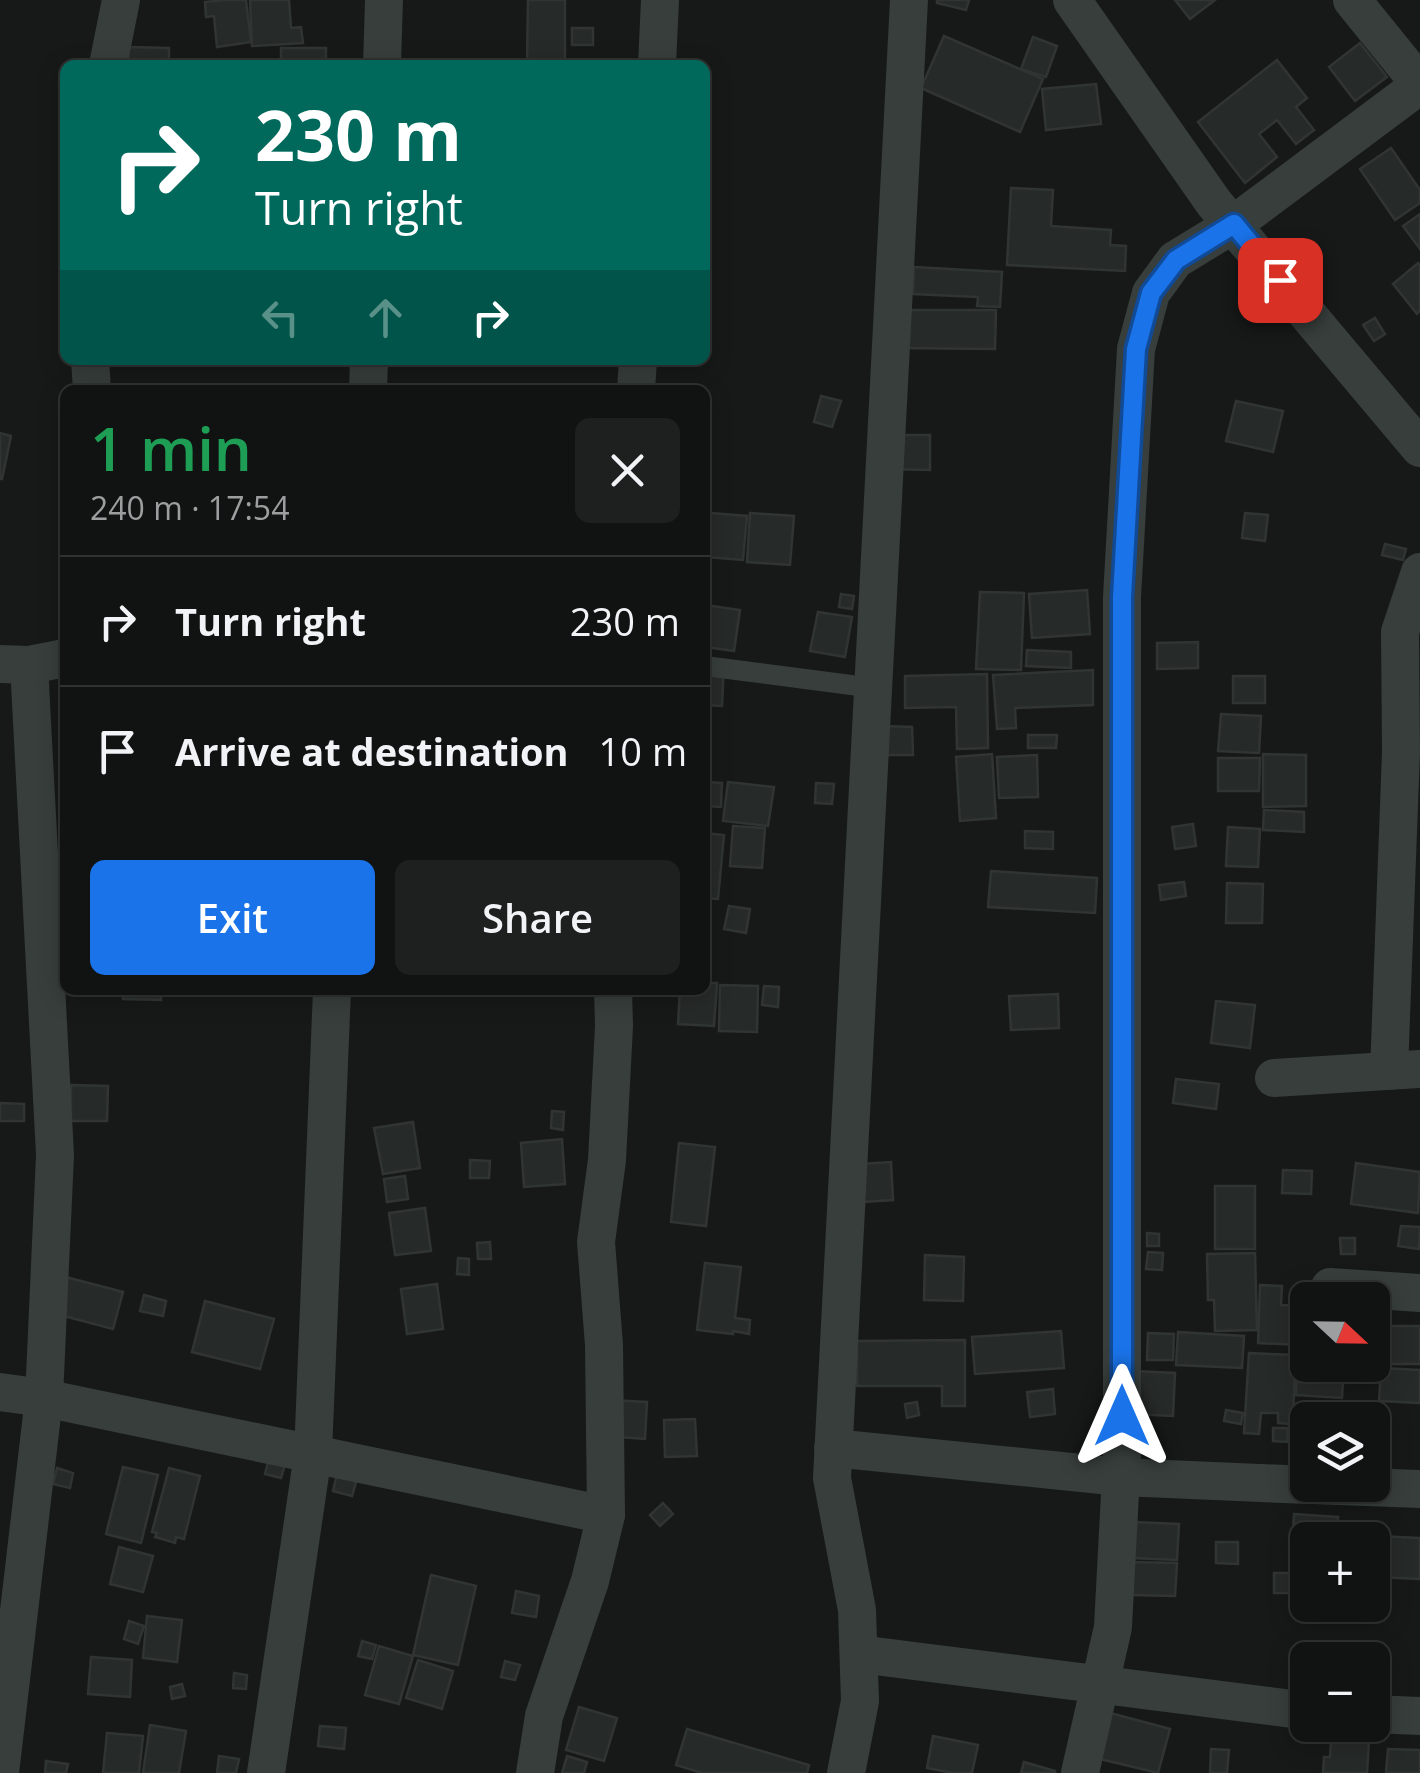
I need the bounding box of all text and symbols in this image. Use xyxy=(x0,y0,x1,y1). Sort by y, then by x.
text: 230 m xyxy=(255,86,462,182)
icon: right xyxy=(90,100,220,230)
text: Turn right xyxy=(255,177,463,238)
pin xyxy=(1238,238,1323,323)
icon: arrive xyxy=(1253,253,1308,308)
icon: left xyxy=(253,290,308,345)
icon: ahead xyxy=(358,290,413,345)
icon: right xyxy=(463,290,518,345)
text: 1 min xyxy=(90,407,252,489)
button: close xyxy=(575,418,680,523)
text: 240 m · 17:54 xyxy=(90,486,289,529)
icon: right xyxy=(90,594,145,649)
text: Turn right xyxy=(175,595,366,647)
text: 230 m xyxy=(570,595,680,647)
icon: arrive xyxy=(90,724,145,779)
text: Arrive at destination xyxy=(175,725,569,777)
text: 10 m xyxy=(599,725,687,777)
button: Exit xyxy=(90,860,375,975)
button: Share xyxy=(395,860,680,975)
north arrow xyxy=(1290,1282,1390,1382)
map controls xyxy=(1290,1282,1390,1742)
position arrow xyxy=(1070,1364,1174,1468)
button: layers xyxy=(1290,1402,1390,1502)
button: + xyxy=(1290,1522,1390,1622)
button: − xyxy=(1290,1642,1390,1742)

